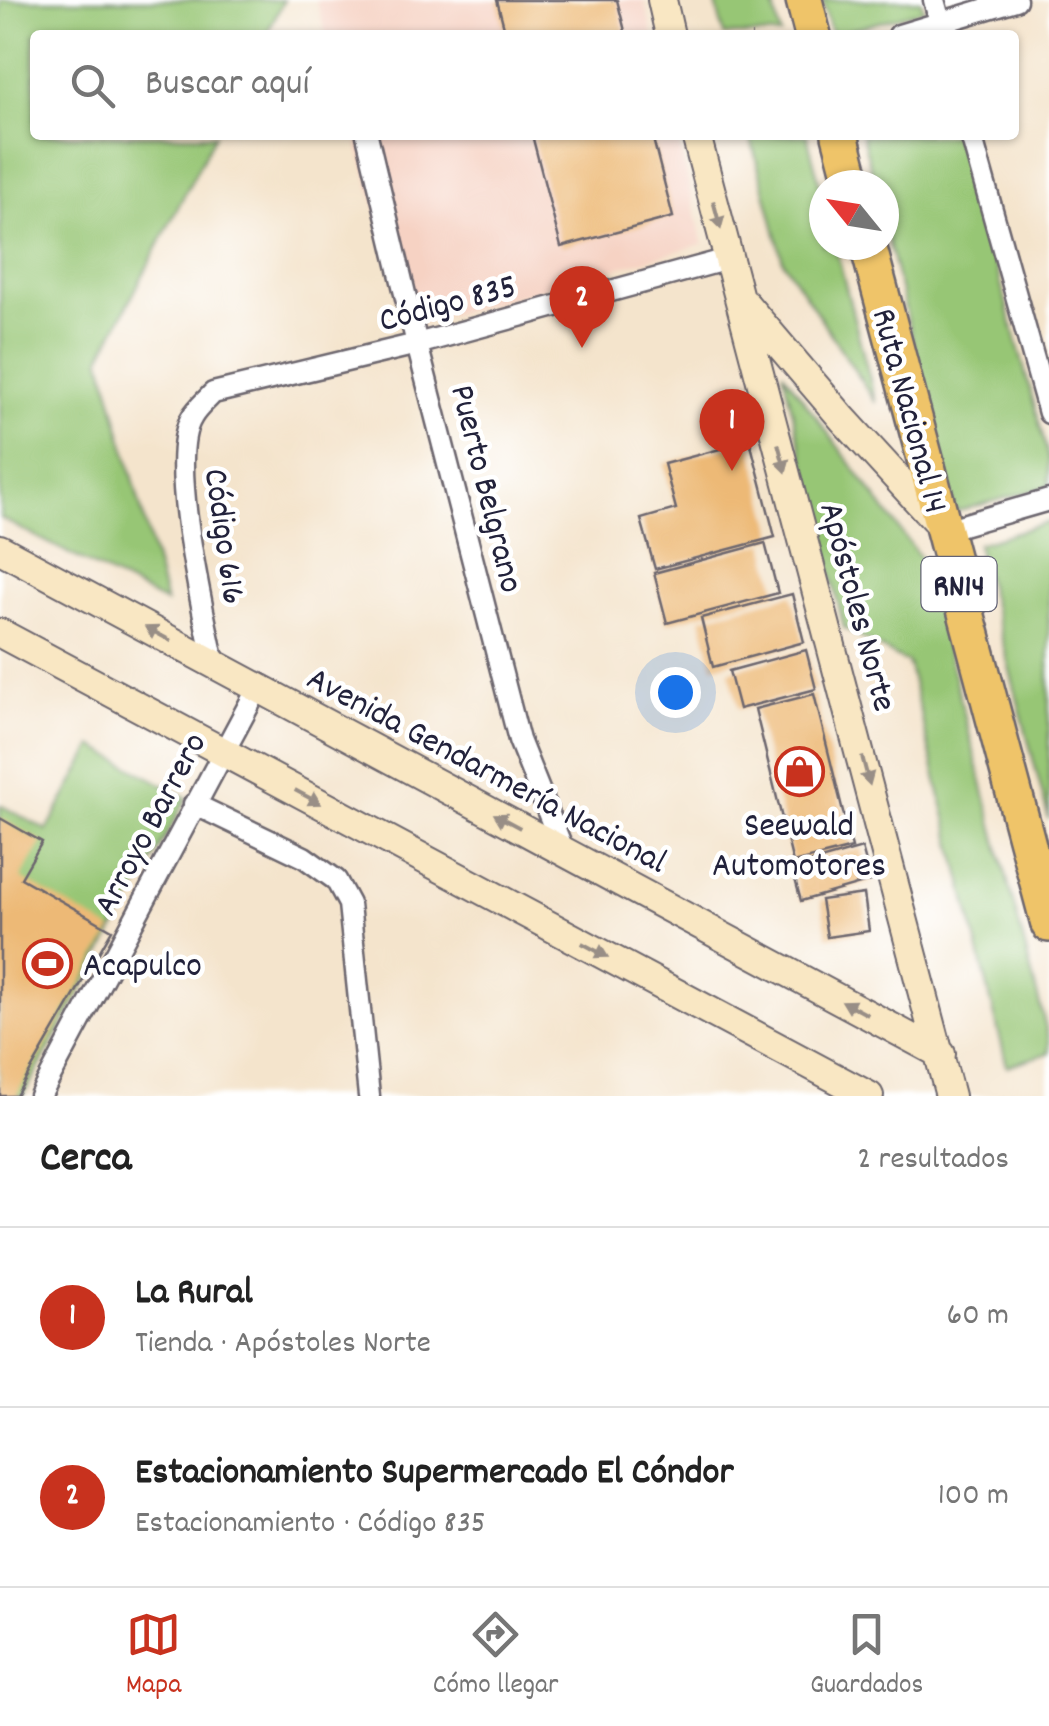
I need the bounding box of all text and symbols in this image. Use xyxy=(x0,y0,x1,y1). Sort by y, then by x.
search box xyxy=(30,30,1019,140)
icon: search xyxy=(65,58,120,113)
text: Buscar aquí xyxy=(145,58,309,113)
north arrow xyxy=(809,170,899,260)
one-way arrow xyxy=(710,200,725,231)
street label: Código 835 xyxy=(374,264,523,348)
pin: 2 xyxy=(550,266,614,348)
street label: Ruta Nacional 14 xyxy=(856,303,959,519)
street label: Puerto Belgrano xyxy=(434,380,534,598)
pin: 1 xyxy=(700,388,764,471)
one-way arrow xyxy=(775,442,791,473)
street label: Código 616 xyxy=(188,466,256,608)
street label: Apóstoles Norte xyxy=(803,497,907,717)
road number: RN14 xyxy=(922,557,996,611)
one-way arrow xyxy=(144,626,173,643)
street label: Avenida Gendarmería Nacional xyxy=(297,656,675,889)
your location xyxy=(650,667,701,718)
street label: Arroyo Barrero xyxy=(83,725,222,926)
shop icon: Seewald Automotores xyxy=(773,745,825,797)
one-way arrow xyxy=(858,756,874,787)
one-way arrow xyxy=(294,788,323,805)
place label: Seewald Automotores xyxy=(712,803,886,893)
one-way arrow xyxy=(492,813,521,830)
sports icon: Acapulco xyxy=(22,937,74,989)
one-way arrow xyxy=(581,941,610,958)
place label: Acapulco xyxy=(83,943,202,993)
one-way arrow xyxy=(840,999,869,1016)
text: Cerca xyxy=(40,1131,131,1191)
text: 2 resultados xyxy=(857,1138,1009,1184)
text: La Rural xyxy=(135,1267,253,1322)
text: 1 xyxy=(69,1294,76,1340)
text: 60 m xyxy=(947,1294,1009,1340)
text: Tienda · Apóstoles Norte xyxy=(135,1322,431,1368)
text: Estacionamiento Supermercado El Cóndor xyxy=(135,1447,734,1502)
text: 2 xyxy=(66,1474,79,1520)
text: 100 m xyxy=(938,1474,1009,1520)
text: Estacionamiento · Código 835 xyxy=(135,1502,486,1548)
tab: Mapa xyxy=(126,1607,181,1707)
tab: Cómo llegar xyxy=(433,1607,559,1707)
tab: Guardados xyxy=(810,1607,923,1707)

